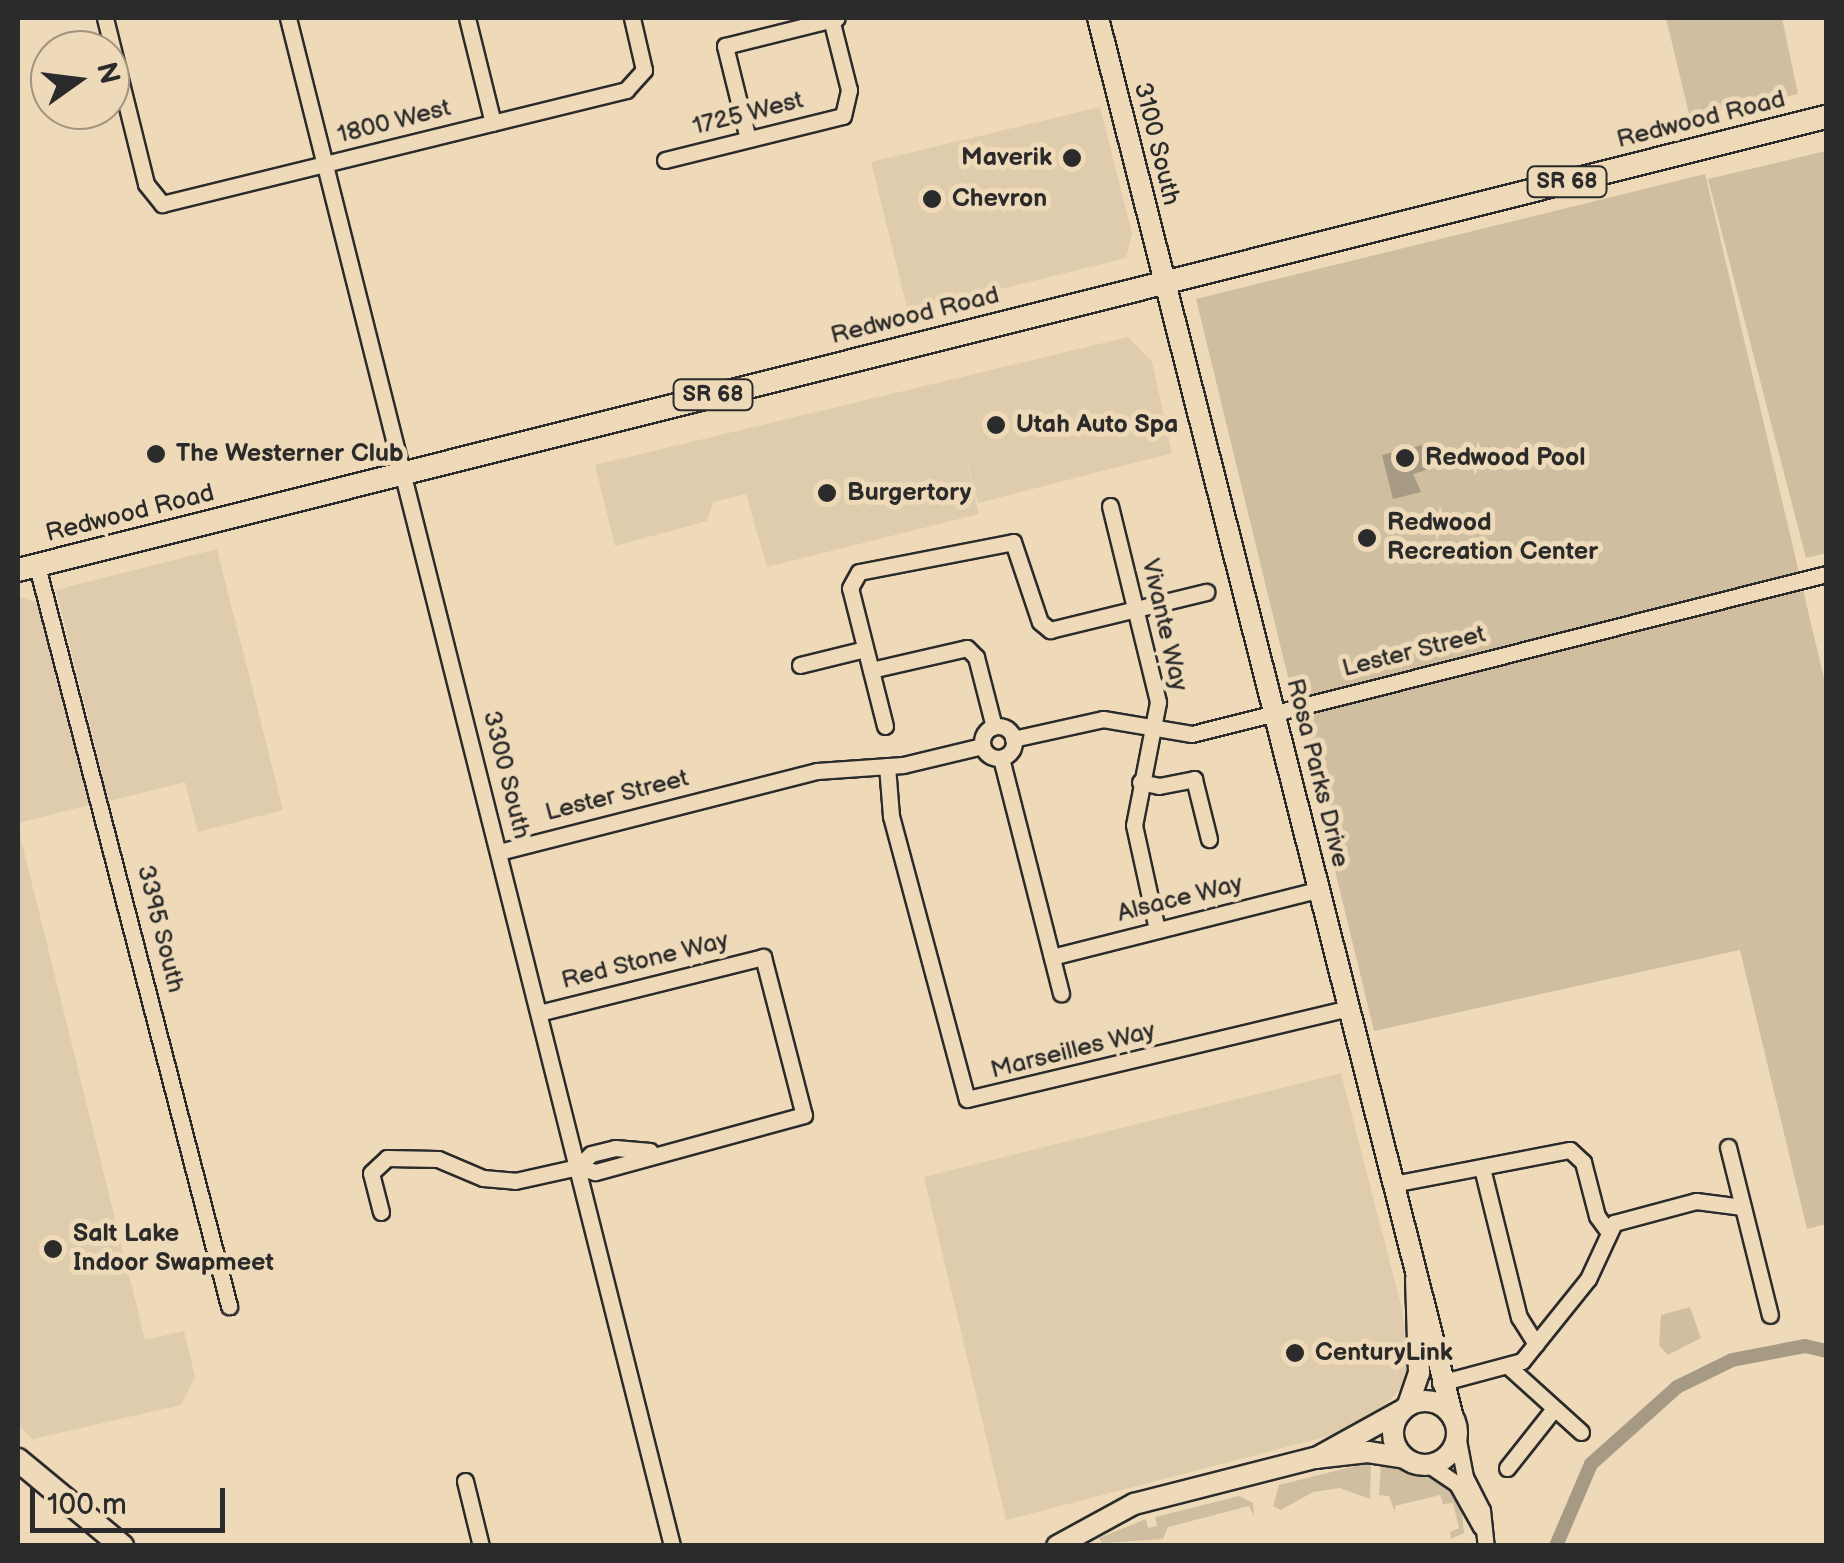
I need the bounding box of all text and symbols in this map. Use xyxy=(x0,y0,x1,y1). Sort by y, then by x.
north arrow xyxy=(30,30,130,130)
text: N xyxy=(89,59,126,87)
street label: 3100 South xyxy=(1126,79,1186,209)
street label: Redwood Road xyxy=(1614,85,1788,155)
street label: 1725 West xyxy=(689,86,807,142)
street label: 1800 West xyxy=(334,93,454,151)
place label: Maverik xyxy=(961,143,1052,173)
marker: Maverik xyxy=(1061,147,1083,169)
road number: SR 68 xyxy=(1524,165,1610,199)
place label: Chevron xyxy=(952,184,1047,214)
marker: Chevron xyxy=(921,188,943,210)
street label: Redwood Road xyxy=(828,281,1002,351)
road number: SR 68 xyxy=(670,378,756,412)
place label: Utah Auto Spa xyxy=(1016,410,1178,440)
marker: Utah Auto Spa xyxy=(985,414,1007,436)
place label: The Westerner Club xyxy=(176,439,404,469)
marker: The Westerner Club xyxy=(145,443,167,465)
place label: Redwood Pool xyxy=(1425,443,1586,473)
marker: Redwood Pool xyxy=(1394,447,1416,469)
place label: Burgertory xyxy=(847,478,971,508)
street label: Redwood Road xyxy=(43,479,217,549)
marker: Burgertory xyxy=(816,482,838,504)
place label: Redwood Recreation Center xyxy=(1387,509,1598,568)
marker: Redwood Recreation Center xyxy=(1356,527,1378,549)
street label: Vivante Way xyxy=(1134,556,1194,694)
street label: Lester Street xyxy=(1339,620,1489,684)
street label: Rosa Parks Drive xyxy=(1279,676,1355,870)
street label: 3300 South xyxy=(476,708,536,842)
street label: Lester Street xyxy=(542,764,692,828)
street label: 3395 South xyxy=(130,862,190,996)
street label: Alsace Way xyxy=(1114,869,1246,929)
street label: Red Stone Way xyxy=(558,926,732,996)
street label: Marseilles Way xyxy=(987,1016,1159,1086)
place label: Salt Lake Indoor Swapmeet xyxy=(73,1220,274,1279)
marker: Salt Lake Indoor Swapmeet xyxy=(42,1238,64,1260)
place label: CenturyLink xyxy=(1315,1338,1453,1368)
marker: CenturyLink xyxy=(1284,1342,1306,1364)
scale bar xyxy=(35,1468,230,1530)
text: 100 m xyxy=(47,1487,127,1523)

